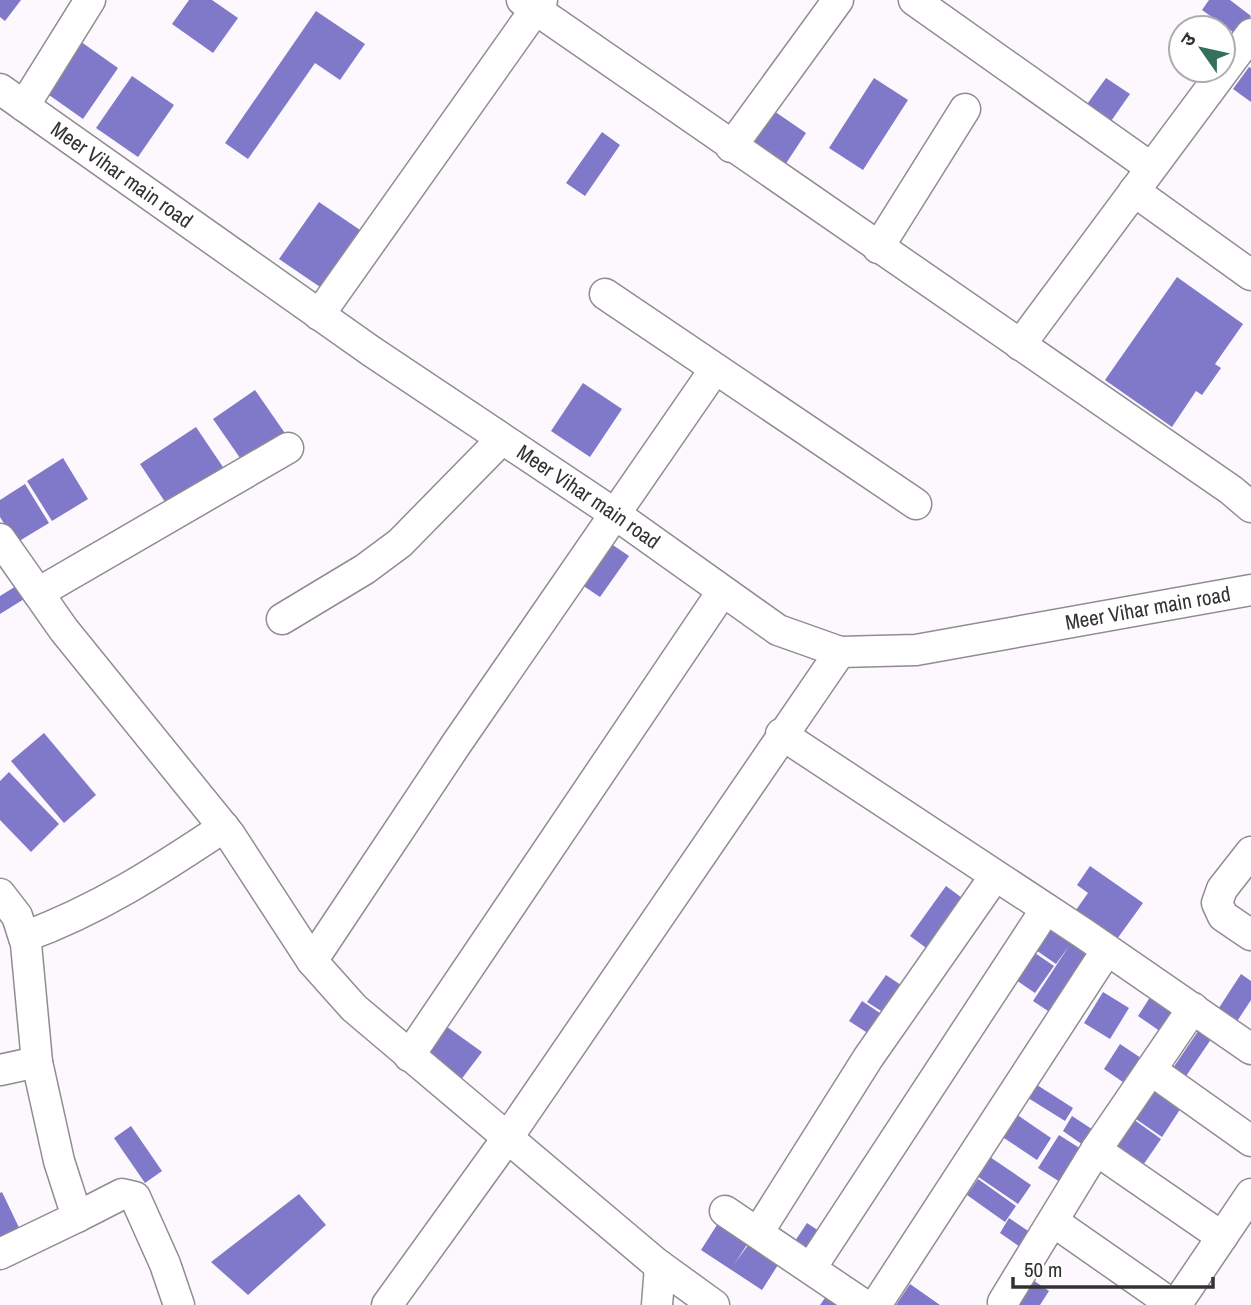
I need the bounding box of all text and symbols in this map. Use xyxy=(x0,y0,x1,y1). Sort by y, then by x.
north arrow xyxy=(1167,14,1237,84)
text: उ xyxy=(1174,27,1202,51)
street label: Meer Vihar main road xyxy=(45,114,199,235)
street label: Meer Vihar main road xyxy=(511,437,666,556)
street label: Meer Vihar main road xyxy=(1063,579,1233,637)
scale bar xyxy=(1013,1246,1212,1290)
text: 50 m xyxy=(1024,1255,1062,1284)

